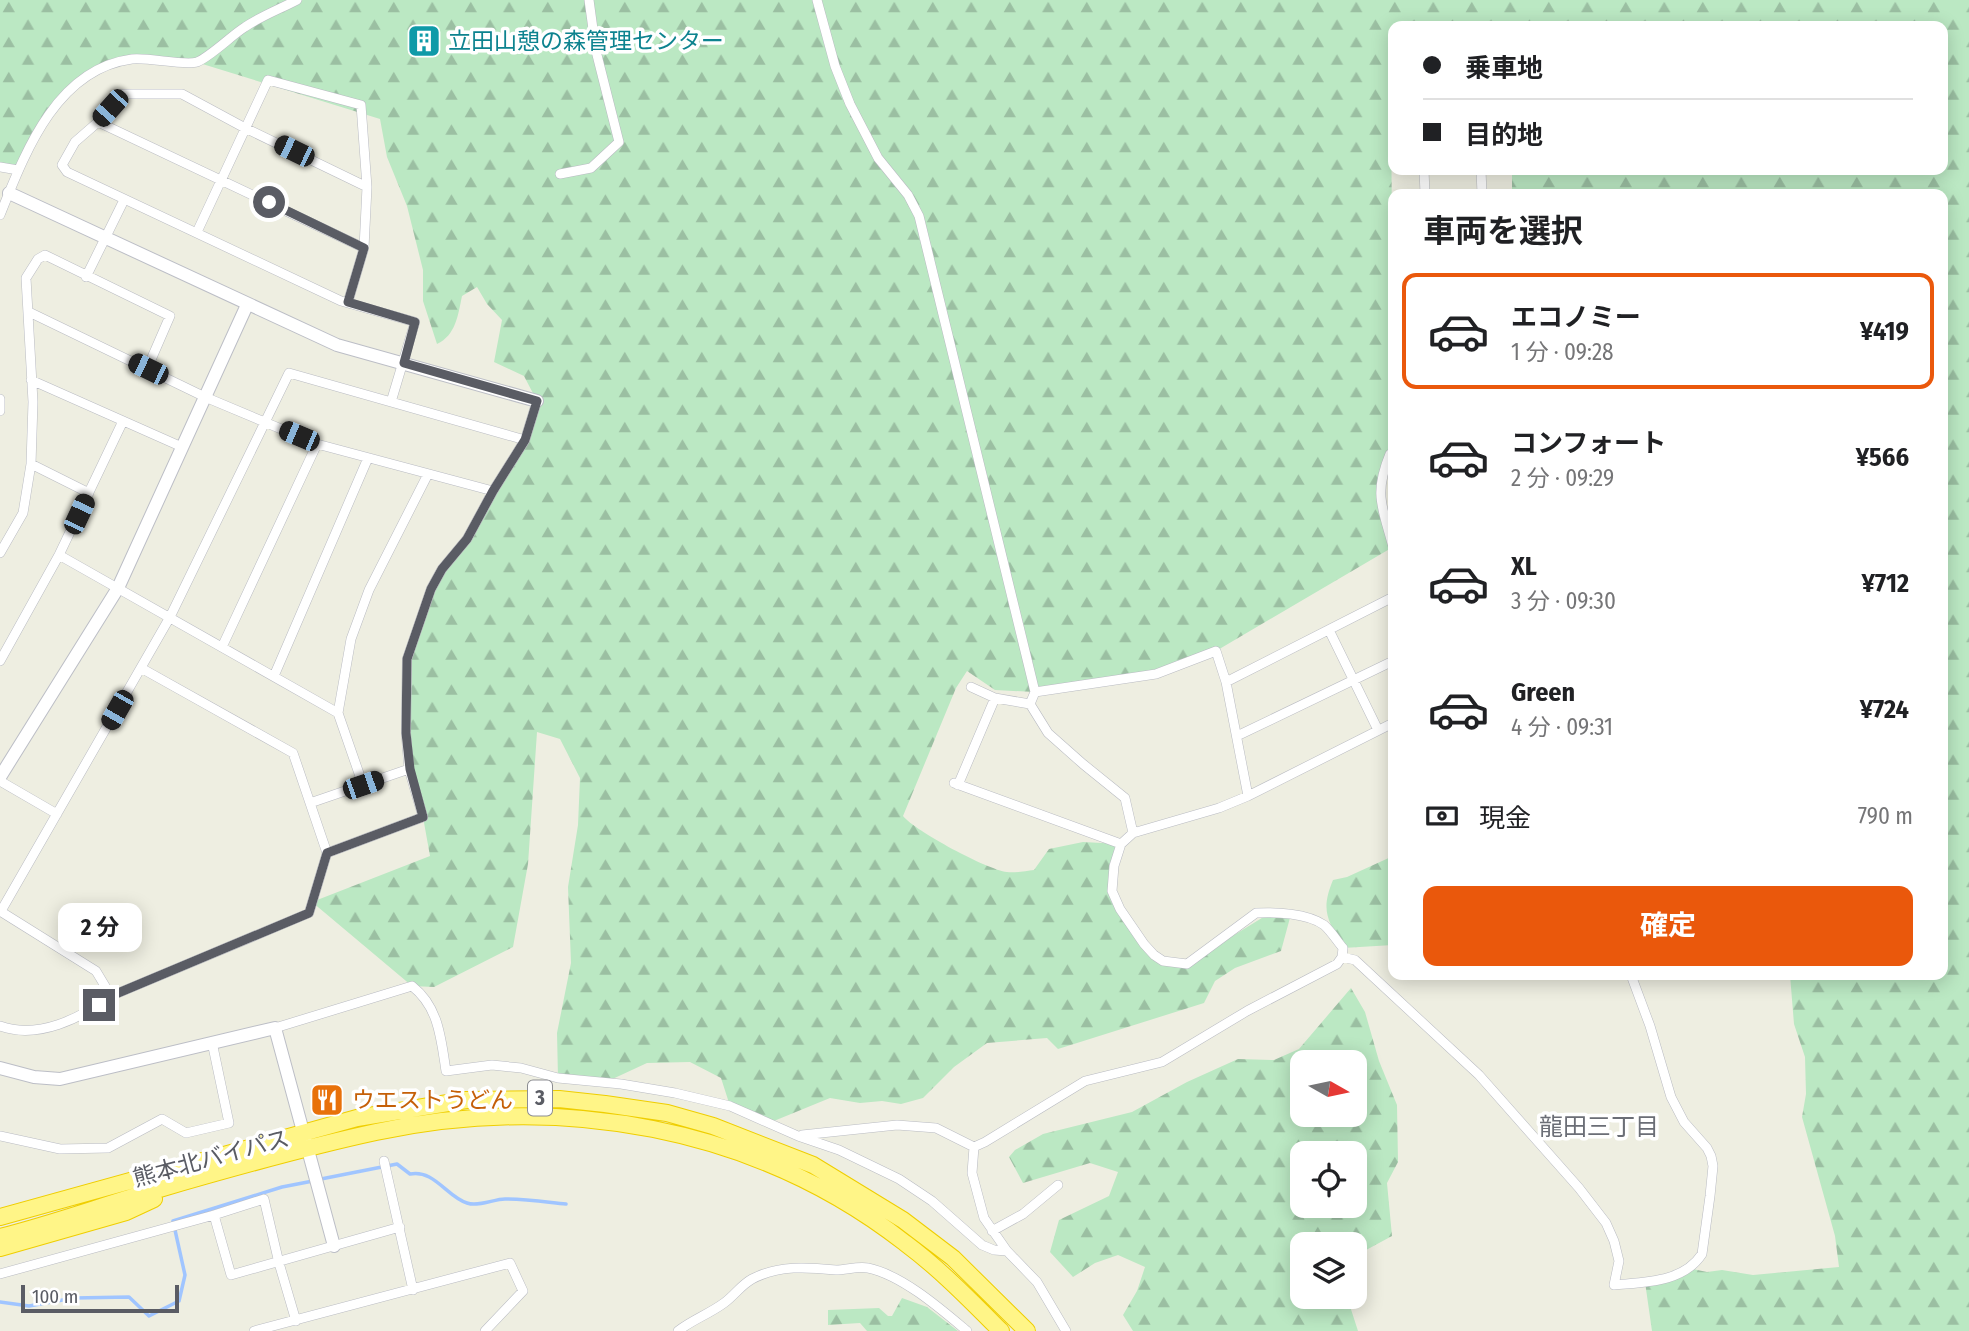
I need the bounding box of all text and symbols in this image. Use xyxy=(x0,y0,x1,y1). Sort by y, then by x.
building icon: 立田山憩の森管理センター xyxy=(405,22,443,60)
place label: 立田山憩の森管理センター xyxy=(448,27,724,55)
text: 乗車地 xyxy=(1465,53,1543,84)
car xyxy=(89,85,132,131)
text: 目的地 xyxy=(1465,120,1543,151)
car xyxy=(271,132,318,170)
route start xyxy=(253,186,285,218)
text: 車両を選択 xyxy=(1423,212,1583,250)
icon: car xyxy=(1427,300,1490,363)
text: エコノミー xyxy=(1511,302,1641,333)
text: ¥419 xyxy=(1860,316,1909,347)
text: 1 分 · 09:28 xyxy=(1511,338,1614,366)
car xyxy=(125,350,172,388)
car xyxy=(276,418,323,454)
icon: car xyxy=(1427,426,1490,489)
text: コンフォート xyxy=(1511,428,1666,459)
text: ¥566 xyxy=(1856,442,1909,473)
text: 2 分 · 09:29 xyxy=(1511,464,1614,492)
car xyxy=(61,491,98,537)
text: XL xyxy=(1511,551,1537,582)
icon: car xyxy=(1427,552,1490,615)
text: ¥712 xyxy=(1862,568,1909,599)
text: 3 分 · 09:30 xyxy=(1511,587,1616,615)
text: Green xyxy=(1511,677,1575,708)
icon: car xyxy=(1427,678,1490,741)
car xyxy=(98,687,137,733)
text: ¥724 xyxy=(1860,694,1909,725)
text: 4 分 · 09:31 xyxy=(1511,713,1613,741)
car xyxy=(340,768,387,802)
icon: cash xyxy=(1423,797,1461,835)
text: 790 m xyxy=(1858,802,1913,830)
text: 現金 xyxy=(1479,803,1531,834)
button: 確定 xyxy=(1423,886,1913,966)
callout: 2 分 xyxy=(57,904,141,953)
text: 2 分 xyxy=(81,913,119,941)
route end xyxy=(83,989,115,1021)
north arrow xyxy=(1290,1050,1367,1127)
map controls xyxy=(1290,1050,1367,1309)
road number: 3 xyxy=(528,1080,552,1116)
restaurant icon: ウエストうどん xyxy=(308,1081,346,1119)
place label: ウエストうどん xyxy=(352,1086,513,1114)
district label: 龍田三丁目 xyxy=(1539,1113,1659,1141)
street label: 熊本北バイパス xyxy=(130,1124,292,1192)
button: locate xyxy=(1290,1141,1367,1218)
button: layers xyxy=(1290,1232,1367,1309)
scale bar xyxy=(21,1282,178,1314)
text: 100 m xyxy=(32,1285,78,1308)

